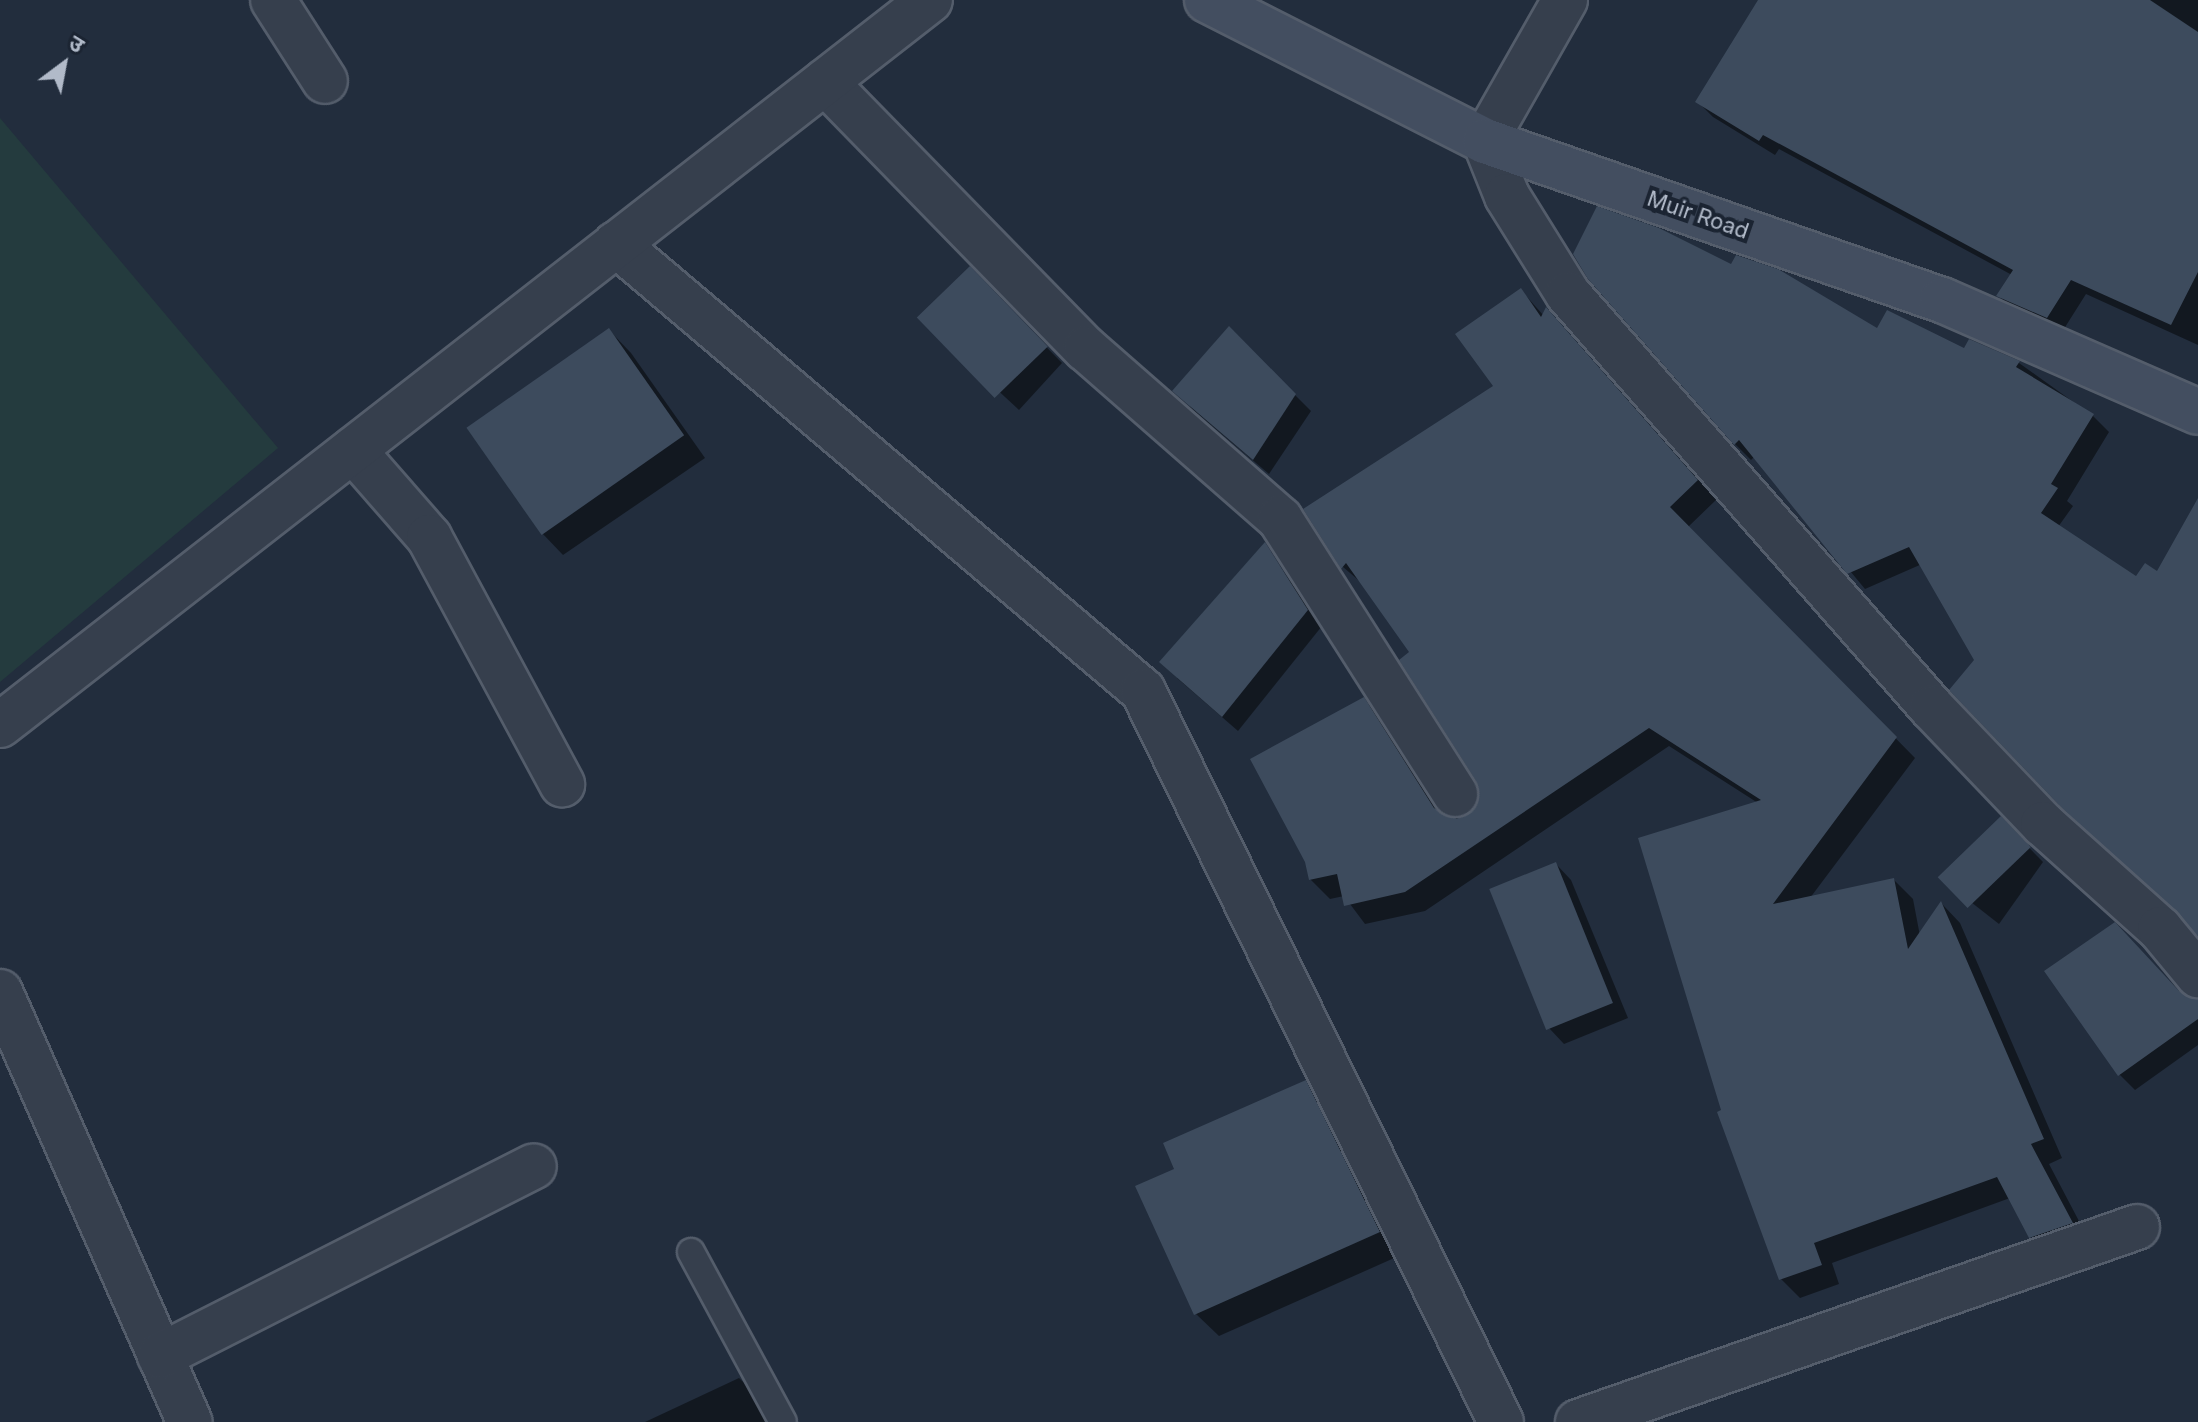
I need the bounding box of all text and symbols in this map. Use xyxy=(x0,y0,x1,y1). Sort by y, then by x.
north arrow xyxy=(24,24,104,104)
text: उ xyxy=(64,29,89,58)
street label: Muir Road xyxy=(1644,185,1752,245)

